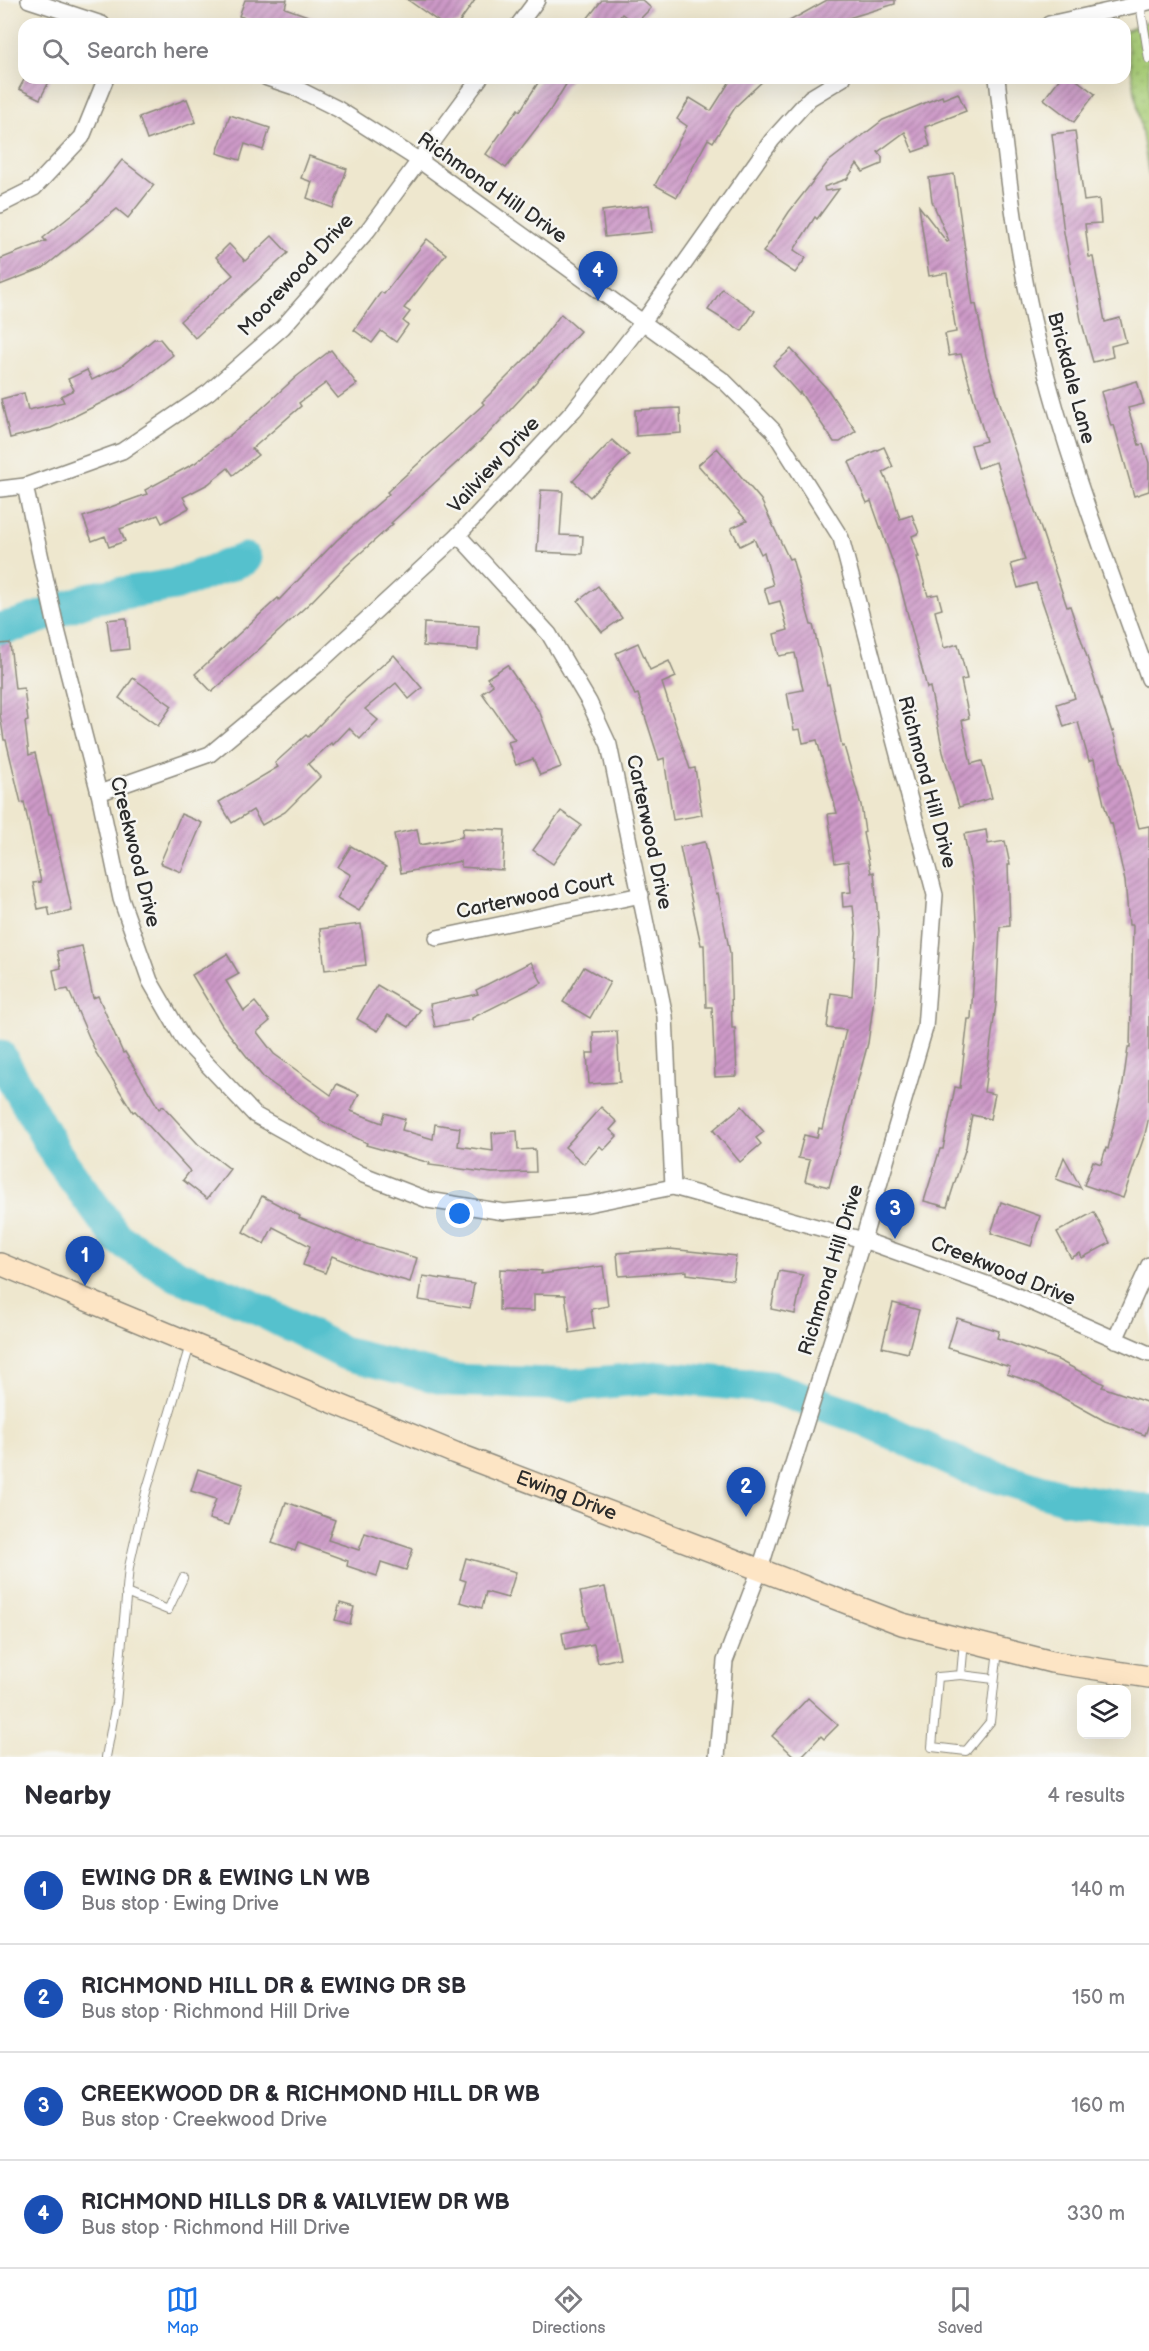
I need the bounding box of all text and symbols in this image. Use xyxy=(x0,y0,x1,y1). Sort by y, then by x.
search box xyxy=(18,18,1131,84)
icon: search xyxy=(39,35,72,68)
text: Search here xyxy=(87,38,209,65)
street label: Richmond Hill Drive xyxy=(413,127,572,249)
street label: Moorewood Drive xyxy=(233,209,359,341)
pin: 4 xyxy=(578,252,618,301)
street label: Brickdale Lane xyxy=(1042,309,1100,447)
street label: Vailview Drive xyxy=(443,412,545,518)
street label: Richmond Hill Drive xyxy=(892,693,962,871)
street label: Carterwood Drive xyxy=(621,752,677,912)
street label: Creekwood Drive xyxy=(105,774,165,930)
street label: Carterwood Court xyxy=(454,868,616,924)
street label: Richmond Hill Drive xyxy=(794,1182,868,1358)
pin: 3 xyxy=(876,1190,914,1239)
your location xyxy=(445,1199,474,1228)
street label: Creekwood Drive xyxy=(927,1231,1079,1311)
pin: 1 xyxy=(66,1236,104,1286)
street label: Ewing Drive xyxy=(513,1465,620,1526)
pin: 2 xyxy=(726,1468,766,1517)
map controls xyxy=(1077,1685,1131,1739)
button: layers xyxy=(1077,1685,1131,1739)
text: Nearby xyxy=(24,1781,111,1812)
text: 4 results xyxy=(1047,1784,1125,1808)
text: EWING DR & EWING LN WB xyxy=(81,1865,370,1892)
text: 1 xyxy=(39,1878,48,1902)
text: 140 m xyxy=(1071,1878,1125,1902)
text: Bus stop · Ewing Drive xyxy=(81,1892,279,1916)
text: RICHMOND HILL DR & EWING DR SB xyxy=(81,1973,466,2000)
text: 2 xyxy=(38,1986,49,2010)
text: 150 m xyxy=(1072,1986,1125,2010)
text: Bus stop · Richmond Hill Drive xyxy=(81,2000,350,2024)
text: CREEKWOOD DR & RICHMOND HILL DR WB xyxy=(81,2081,540,2108)
text: 3 xyxy=(38,2094,49,2118)
text: 160 m xyxy=(1071,2094,1125,2118)
text: Bus stop · Creekwood Drive xyxy=(81,2108,327,2132)
text: RICHMOND HILLS DR & VAILVIEW DR WB xyxy=(81,2189,510,2216)
text: 4 xyxy=(38,2202,49,2226)
text: 330 m xyxy=(1067,2202,1125,2226)
text: Bus stop · Richmond Hill Drive xyxy=(81,2216,350,2240)
tab: Map xyxy=(166,2283,199,2338)
tab: Directions xyxy=(532,2283,605,2338)
tab: Saved xyxy=(938,2283,983,2338)

